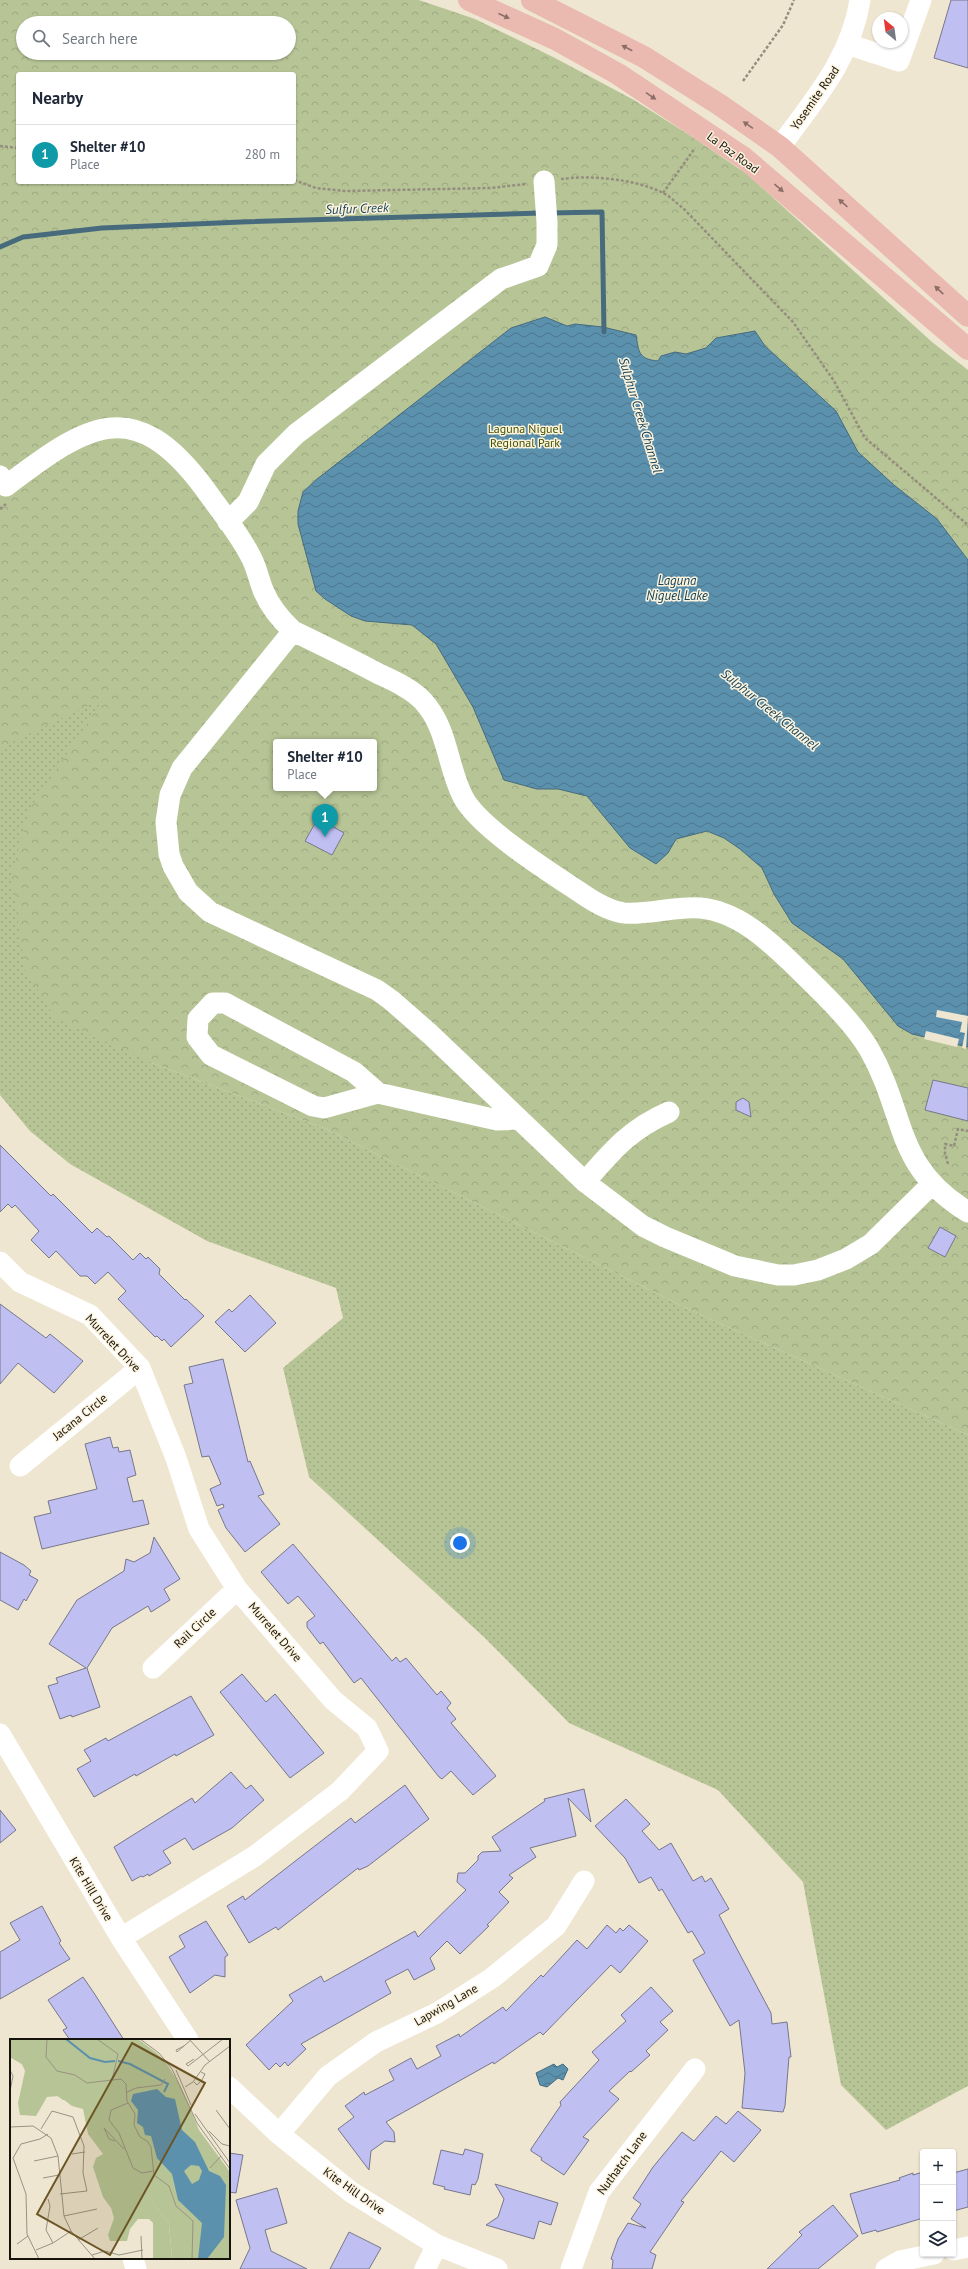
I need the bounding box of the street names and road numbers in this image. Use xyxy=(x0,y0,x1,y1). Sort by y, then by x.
street label: Yosemite Road xyxy=(787,63,842,133)
street label: La Paz Road xyxy=(704,129,762,177)
street label: Murrelet Drive xyxy=(83,1310,144,1375)
street label: Jacana Circle xyxy=(49,1390,110,1444)
street label: Murrelet Drive xyxy=(245,1599,305,1665)
street label: Rail Circle xyxy=(171,1604,219,1651)
street label: Kite Hill Drive xyxy=(66,1854,116,1924)
street label: Lapwing Lane xyxy=(411,1980,480,2029)
street label: Nuthatch Lane xyxy=(594,2128,650,2197)
street label: Kite Hill Drive xyxy=(320,2164,388,2217)

